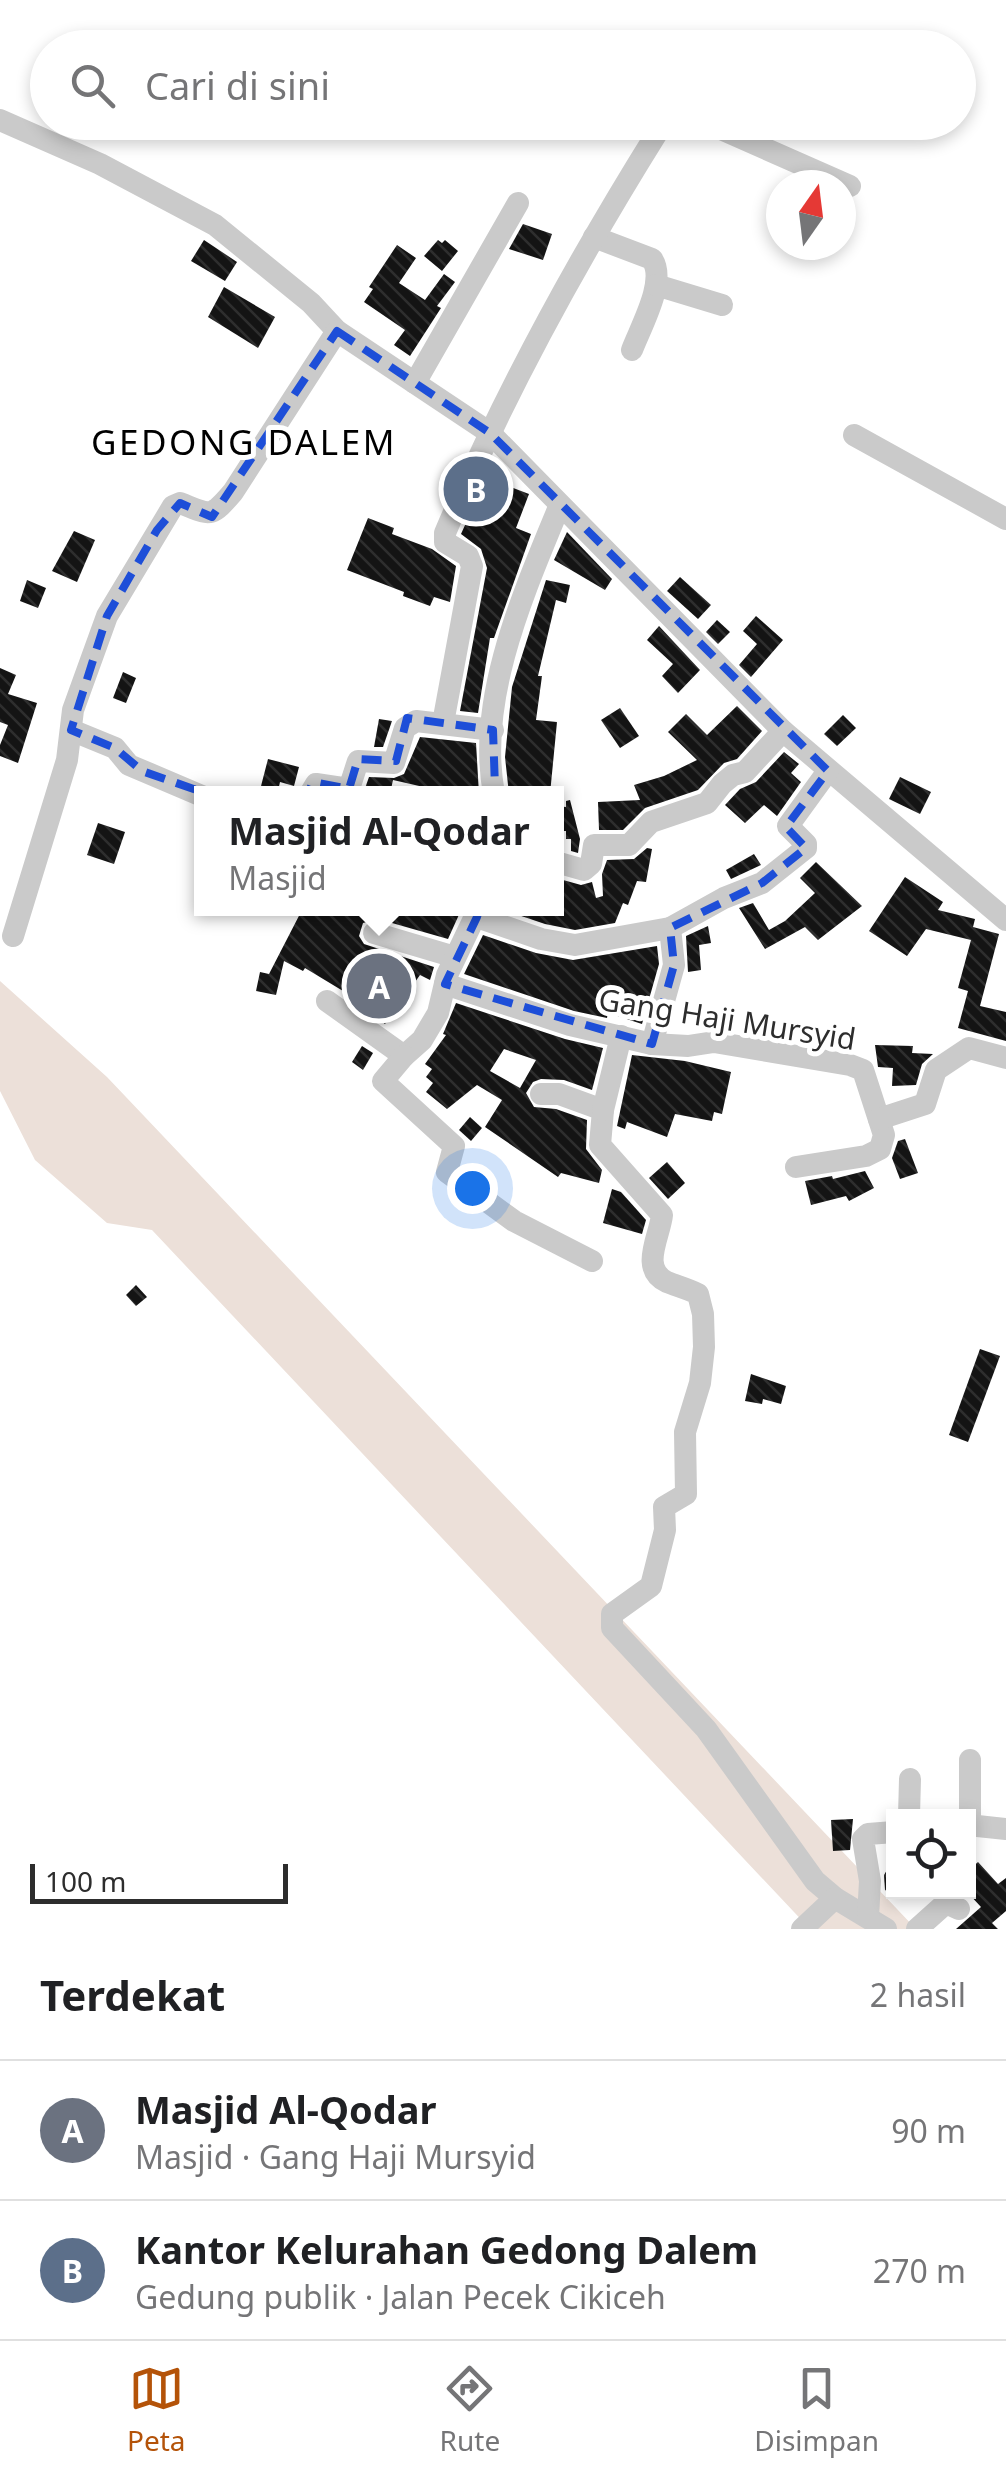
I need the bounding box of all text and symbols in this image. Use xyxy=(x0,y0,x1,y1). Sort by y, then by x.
search box xyxy=(30,30,976,140)
icon: search xyxy=(65,58,120,113)
text: Cari di sini xyxy=(145,59,330,111)
north arrow xyxy=(766,170,856,260)
district label: GEDONG DALEM xyxy=(91,418,397,465)
pin: B xyxy=(444,452,508,526)
popup xyxy=(194,786,564,916)
text: Masjid Al-Qodar xyxy=(228,804,530,856)
text: Masjid xyxy=(228,856,327,899)
pin: A xyxy=(346,948,412,1024)
street label: Gang Haji Mursyid xyxy=(596,978,859,1059)
your location xyxy=(447,1163,498,1214)
map controls xyxy=(886,1809,976,1899)
button: locate xyxy=(886,1809,976,1899)
scale bar xyxy=(30,1859,288,1904)
text: 100 m xyxy=(45,1862,127,1900)
text: Terdekat xyxy=(40,1966,225,2023)
text: 2 hasil xyxy=(870,1973,966,2016)
text: Masjid Al-Qodar xyxy=(135,2083,437,2135)
text: A xyxy=(61,2109,84,2152)
text: 90 m xyxy=(891,2109,966,2152)
text: Masjid · Gang Haji Mursyid xyxy=(135,2135,536,2178)
text: Kantor Kelurahan Gedong Dalem xyxy=(135,2223,758,2275)
text: B xyxy=(62,2249,83,2292)
text: 270 m xyxy=(873,2249,966,2292)
text: Gedung publik · Jalan Pecek Cikiceh xyxy=(135,2275,666,2318)
tab: Peta xyxy=(127,2361,186,2459)
tab: Rute xyxy=(440,2361,500,2459)
tab: Disimpan xyxy=(754,2361,879,2459)

